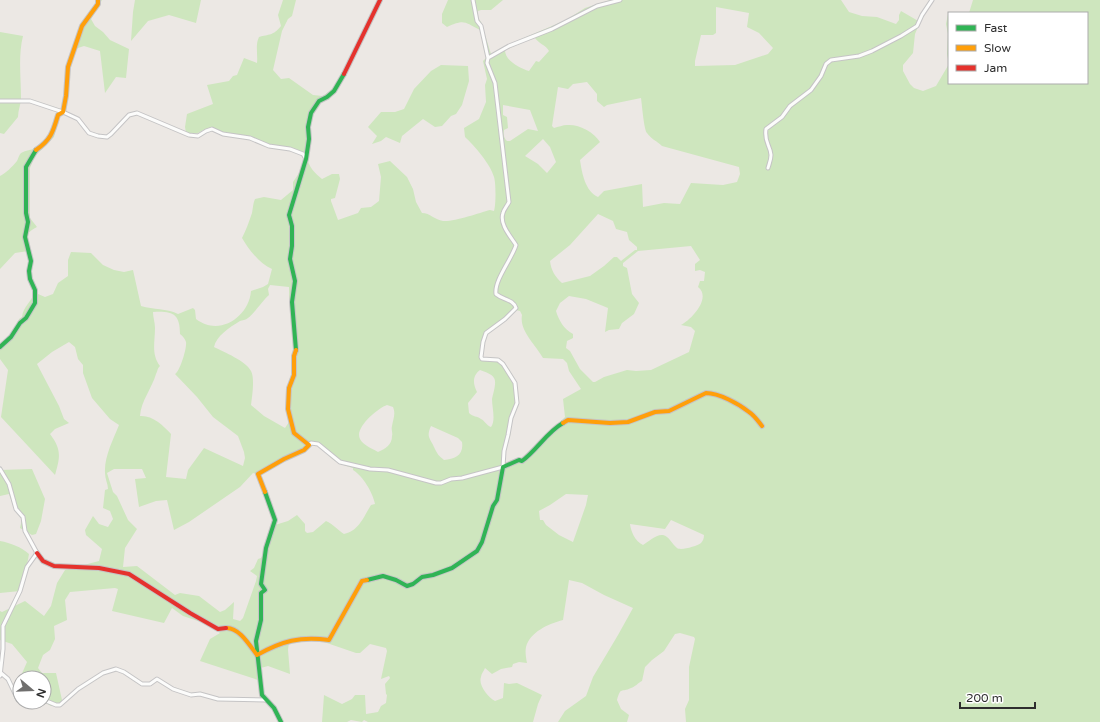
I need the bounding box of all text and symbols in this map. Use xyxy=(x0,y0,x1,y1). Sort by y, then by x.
legend xyxy=(948,12,1088,84)
text: Fast xyxy=(984,21,1008,35)
text: Slow xyxy=(984,41,1011,55)
text: Jam xyxy=(984,61,1007,75)
north arrow xyxy=(12,670,52,710)
scale bar xyxy=(960,684,1035,710)
text: N xyxy=(33,687,49,699)
text: 200 m xyxy=(966,691,1003,705)

